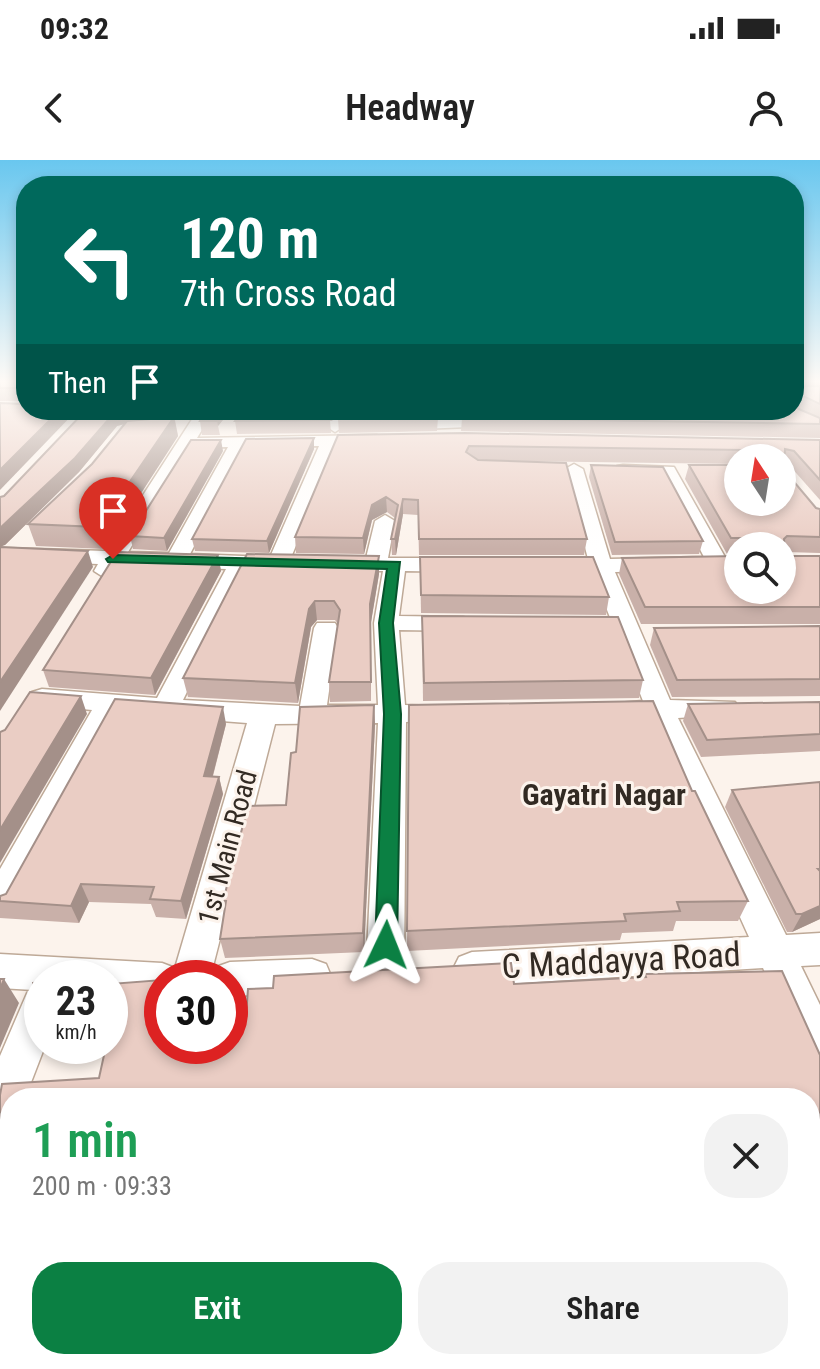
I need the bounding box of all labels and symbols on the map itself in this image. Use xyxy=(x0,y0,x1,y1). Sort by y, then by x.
north arrow xyxy=(724,444,796,516)
pin xyxy=(79,477,147,559)
street label: 1st Main Road xyxy=(191,766,264,928)
district label: Gayatri Nagar xyxy=(522,777,686,812)
position arrow xyxy=(344,903,428,987)
street label: C Maddayya Road xyxy=(500,934,742,986)
speed limit sign: 30 xyxy=(144,960,248,1064)

